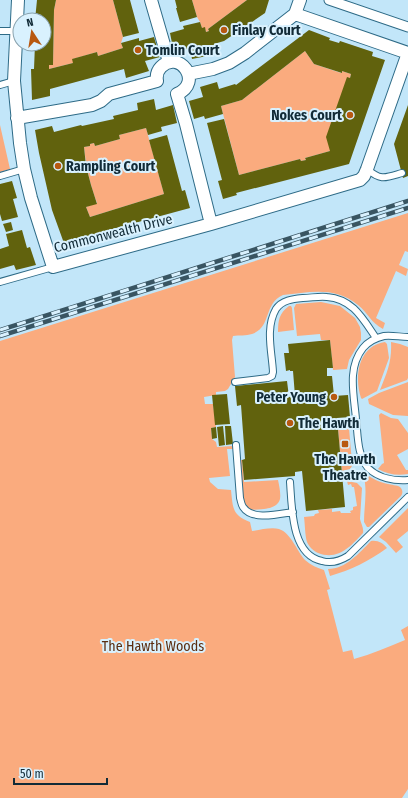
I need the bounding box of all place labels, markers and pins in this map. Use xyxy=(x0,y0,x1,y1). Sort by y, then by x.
place label: Finlay Court xyxy=(232,22,302,39)
marker: Finlay Court xyxy=(219,25,229,35)
place label: Tomlin Court xyxy=(146,42,221,59)
marker: Tomlin Court xyxy=(133,45,143,55)
place label: Nokes Court xyxy=(271,107,343,124)
marker: Nokes Court xyxy=(345,110,355,120)
place label: Rampling Court xyxy=(66,158,157,175)
marker: Rampling Court xyxy=(53,161,63,171)
place label: Peter Young xyxy=(256,389,326,406)
marker: Peter Young xyxy=(329,392,339,402)
place label: The Hawth xyxy=(298,415,359,432)
marker: The Hawth xyxy=(285,418,295,428)
marker: The Hawth Theatre xyxy=(340,439,350,449)
place label: The Hawth Theatre xyxy=(314,451,376,484)

